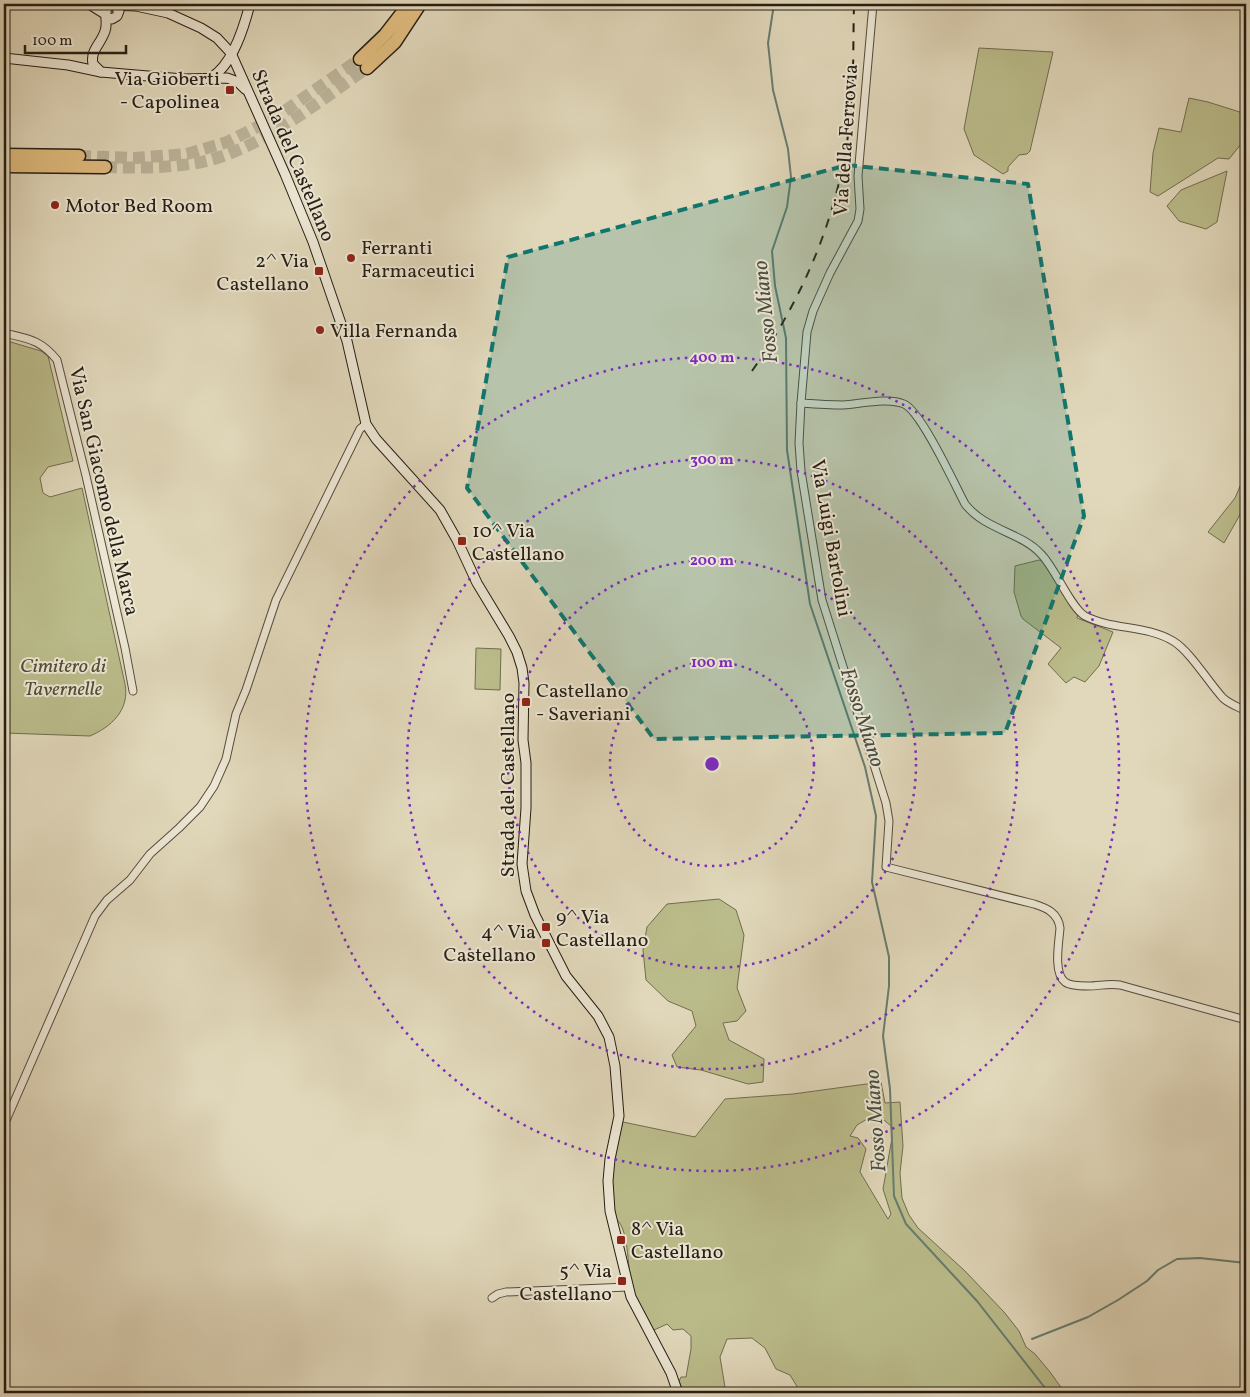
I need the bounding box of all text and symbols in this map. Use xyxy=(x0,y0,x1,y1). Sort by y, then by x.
scale bar xyxy=(25,22,126,54)
text: 100 m xyxy=(32,31,72,52)
street label: Via della Ferrovia xyxy=(828,63,866,217)
street label: Strada del Castellano xyxy=(243,65,341,246)
place label: Via Gioberti - Capolinea xyxy=(114,66,220,117)
marker: Via Gioberti - Capolinea xyxy=(224,84,236,96)
place label: Motor Bed Room xyxy=(65,193,213,221)
marker: Motor Bed Room xyxy=(49,199,61,211)
place label: Ferranti Farmaceutici xyxy=(361,235,475,286)
place label: 2^ Via Castellano xyxy=(217,248,309,299)
marker: Ferranti Farmaceutici xyxy=(345,252,357,264)
water label: Fosso Miano xyxy=(747,259,786,365)
marker: 2^ Via Castellano xyxy=(313,265,325,277)
place label: Villa Fernanda xyxy=(330,318,458,346)
marker: Villa Fernanda xyxy=(314,324,326,336)
text: 400 m xyxy=(690,348,735,369)
street label: Via San Giacomo della Marca xyxy=(61,364,145,619)
text: 300 m xyxy=(690,450,734,471)
street label: Via Luigi Bartolini xyxy=(802,457,858,619)
place label: 10^ Via Castellano xyxy=(472,518,564,569)
marker: 10^ Via Castellano xyxy=(456,535,468,547)
text: 200 m xyxy=(690,551,734,572)
park label: Cimitero di Tavernelle xyxy=(20,653,107,704)
text: 100 m xyxy=(691,653,734,674)
water label: Fosso Miano xyxy=(832,664,891,771)
place label: Castellano - Saveriani xyxy=(536,678,631,729)
street label: Strada del Castellano xyxy=(495,693,523,877)
marker: Castellano - Saveriani xyxy=(520,696,532,708)
centre of rings xyxy=(703,755,721,773)
place label: 9^ Via Castellano xyxy=(556,904,648,955)
place label: 4^ Via Castellano xyxy=(444,919,536,970)
marker: 9^ Via Castellano xyxy=(540,921,552,933)
marker: 4^ Via Castellano xyxy=(540,937,552,949)
water label: Fosso Miano xyxy=(858,1068,895,1173)
place label: 8^ Via Castellano xyxy=(631,1216,723,1267)
marker: 8^ Via Castellano xyxy=(615,1234,627,1246)
place label: 5^ Via Castellano xyxy=(520,1258,612,1309)
marker: 5^ Via Castellano xyxy=(616,1275,628,1287)

